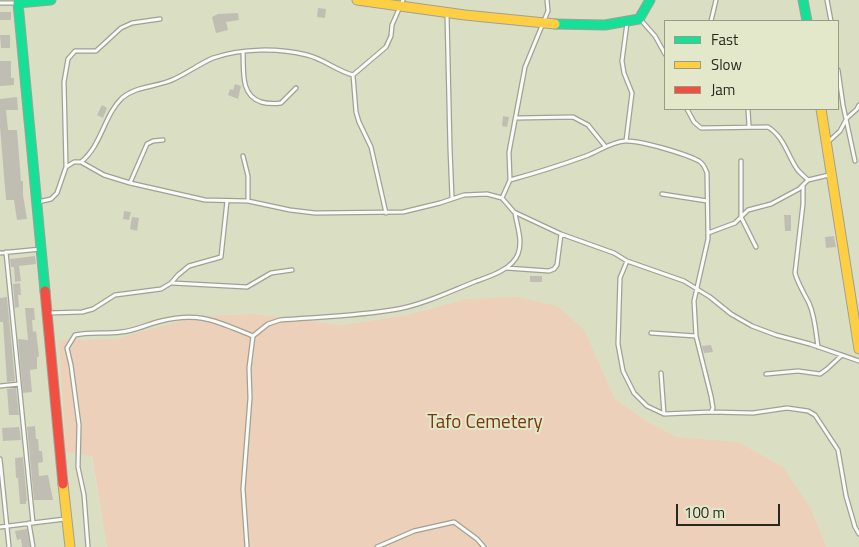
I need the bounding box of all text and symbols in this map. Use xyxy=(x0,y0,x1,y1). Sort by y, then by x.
legend xyxy=(664,20,839,110)
text: Fast xyxy=(711,28,738,51)
text: Slow xyxy=(711,53,742,76)
text: Jam xyxy=(711,78,735,101)
park label: Tafo Cemetery xyxy=(427,412,543,434)
scale bar xyxy=(679,494,783,526)
text: 100 m xyxy=(684,501,725,524)

